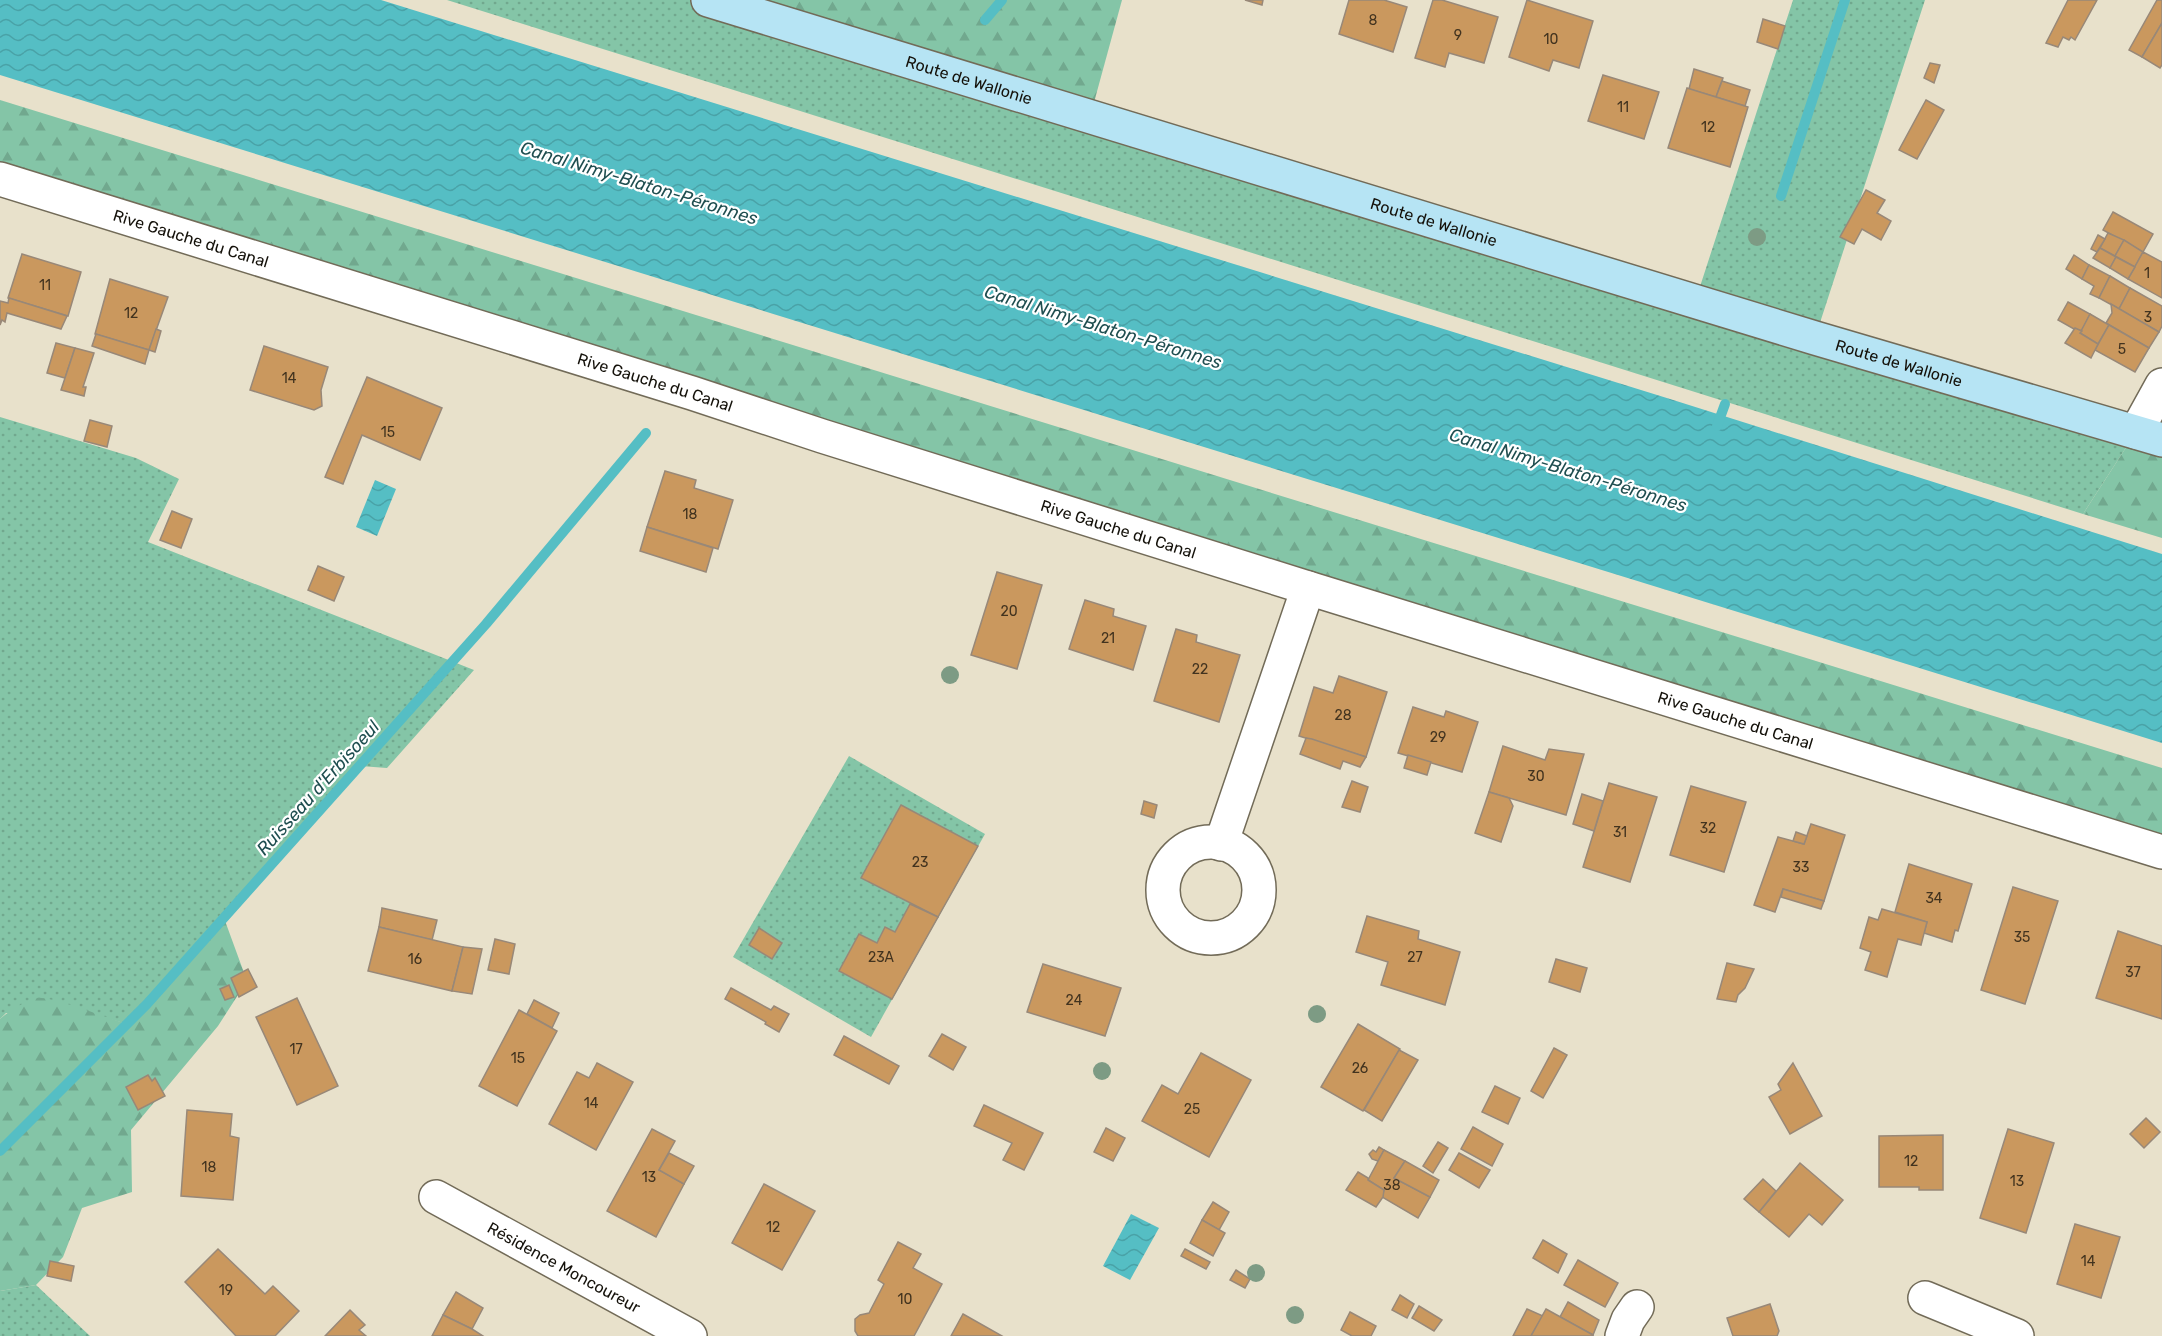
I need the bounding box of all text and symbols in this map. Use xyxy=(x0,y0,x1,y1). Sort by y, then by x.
house number: 8 xyxy=(1369,12,1378,29)
house number: 9 xyxy=(1454,27,1462,44)
house number: 10 xyxy=(1544,31,1559,48)
street label: Route de Wallonie xyxy=(904,51,1035,108)
house number: 11 xyxy=(1617,99,1629,116)
house number: 12 xyxy=(1701,119,1715,136)
water label: Canal Nimy-Blaton-Péronnes xyxy=(518,136,760,230)
street label: Route de Wallonie xyxy=(1368,193,1500,250)
street label: Rive Gauche du Canal xyxy=(111,205,271,271)
house number: 1 xyxy=(2144,265,2150,282)
house number: 11 xyxy=(39,277,51,294)
water label: Canal Nimy-Blaton-Péronnes xyxy=(982,280,1224,374)
house number: 12 xyxy=(124,305,138,322)
house number: 3 xyxy=(2144,309,2152,326)
street label: Route de Wallonie xyxy=(1833,335,1965,390)
house number: 5 xyxy=(2118,341,2126,358)
street label: Rive Gauche du Canal xyxy=(575,349,735,415)
house number: 14 xyxy=(282,370,297,387)
water label: Canal Nimy-Blaton-Péronnes xyxy=(1447,423,1689,517)
house number: 15 xyxy=(381,424,395,441)
street label: Rive Gauche du Canal xyxy=(1039,496,1199,562)
house number: 18 xyxy=(683,506,698,523)
house number: 20 xyxy=(1000,603,1018,620)
house number: 21 xyxy=(1101,630,1115,647)
house number: 22 xyxy=(1192,661,1208,678)
street label: Rive Gauche du Canal xyxy=(1655,687,1816,753)
house number: 28 xyxy=(1334,707,1352,724)
water label: Ruisseau d'Erbisoeul xyxy=(252,716,385,860)
house number: 29 xyxy=(1430,729,1446,746)
house number: 30 xyxy=(1527,768,1545,785)
house number: 32 xyxy=(1700,820,1716,837)
house number: 31 xyxy=(1613,824,1627,841)
house number: 23 xyxy=(912,854,928,871)
house number: 33 xyxy=(1793,859,1809,876)
house number: 34 xyxy=(1925,890,1943,907)
house number: 35 xyxy=(2014,929,2030,946)
house number: 23A xyxy=(868,949,895,966)
house number: 27 xyxy=(1407,949,1423,966)
house number: 16 xyxy=(408,951,422,968)
house number: 37 xyxy=(2125,964,2141,981)
house number: 24 xyxy=(1066,992,1083,1009)
house number: 17 xyxy=(289,1041,303,1058)
house number: 15 xyxy=(511,1050,525,1067)
house number: 26 xyxy=(1352,1060,1368,1077)
house number: 14 xyxy=(584,1095,599,1112)
house number: 25 xyxy=(1184,1101,1200,1118)
house number: 12 xyxy=(1904,1153,1918,1170)
house number: 18 xyxy=(202,1159,217,1176)
house number: 13 xyxy=(642,1169,656,1186)
house number: 13 xyxy=(2010,1173,2024,1190)
house number: 38 xyxy=(1383,1177,1401,1194)
street label: Résidence Moncoureur xyxy=(484,1218,644,1317)
house number: 12 xyxy=(766,1219,780,1236)
house number: 14 xyxy=(2081,1253,2096,1270)
house number: 19 xyxy=(219,1282,233,1299)
house number: 10 xyxy=(898,1291,913,1308)

